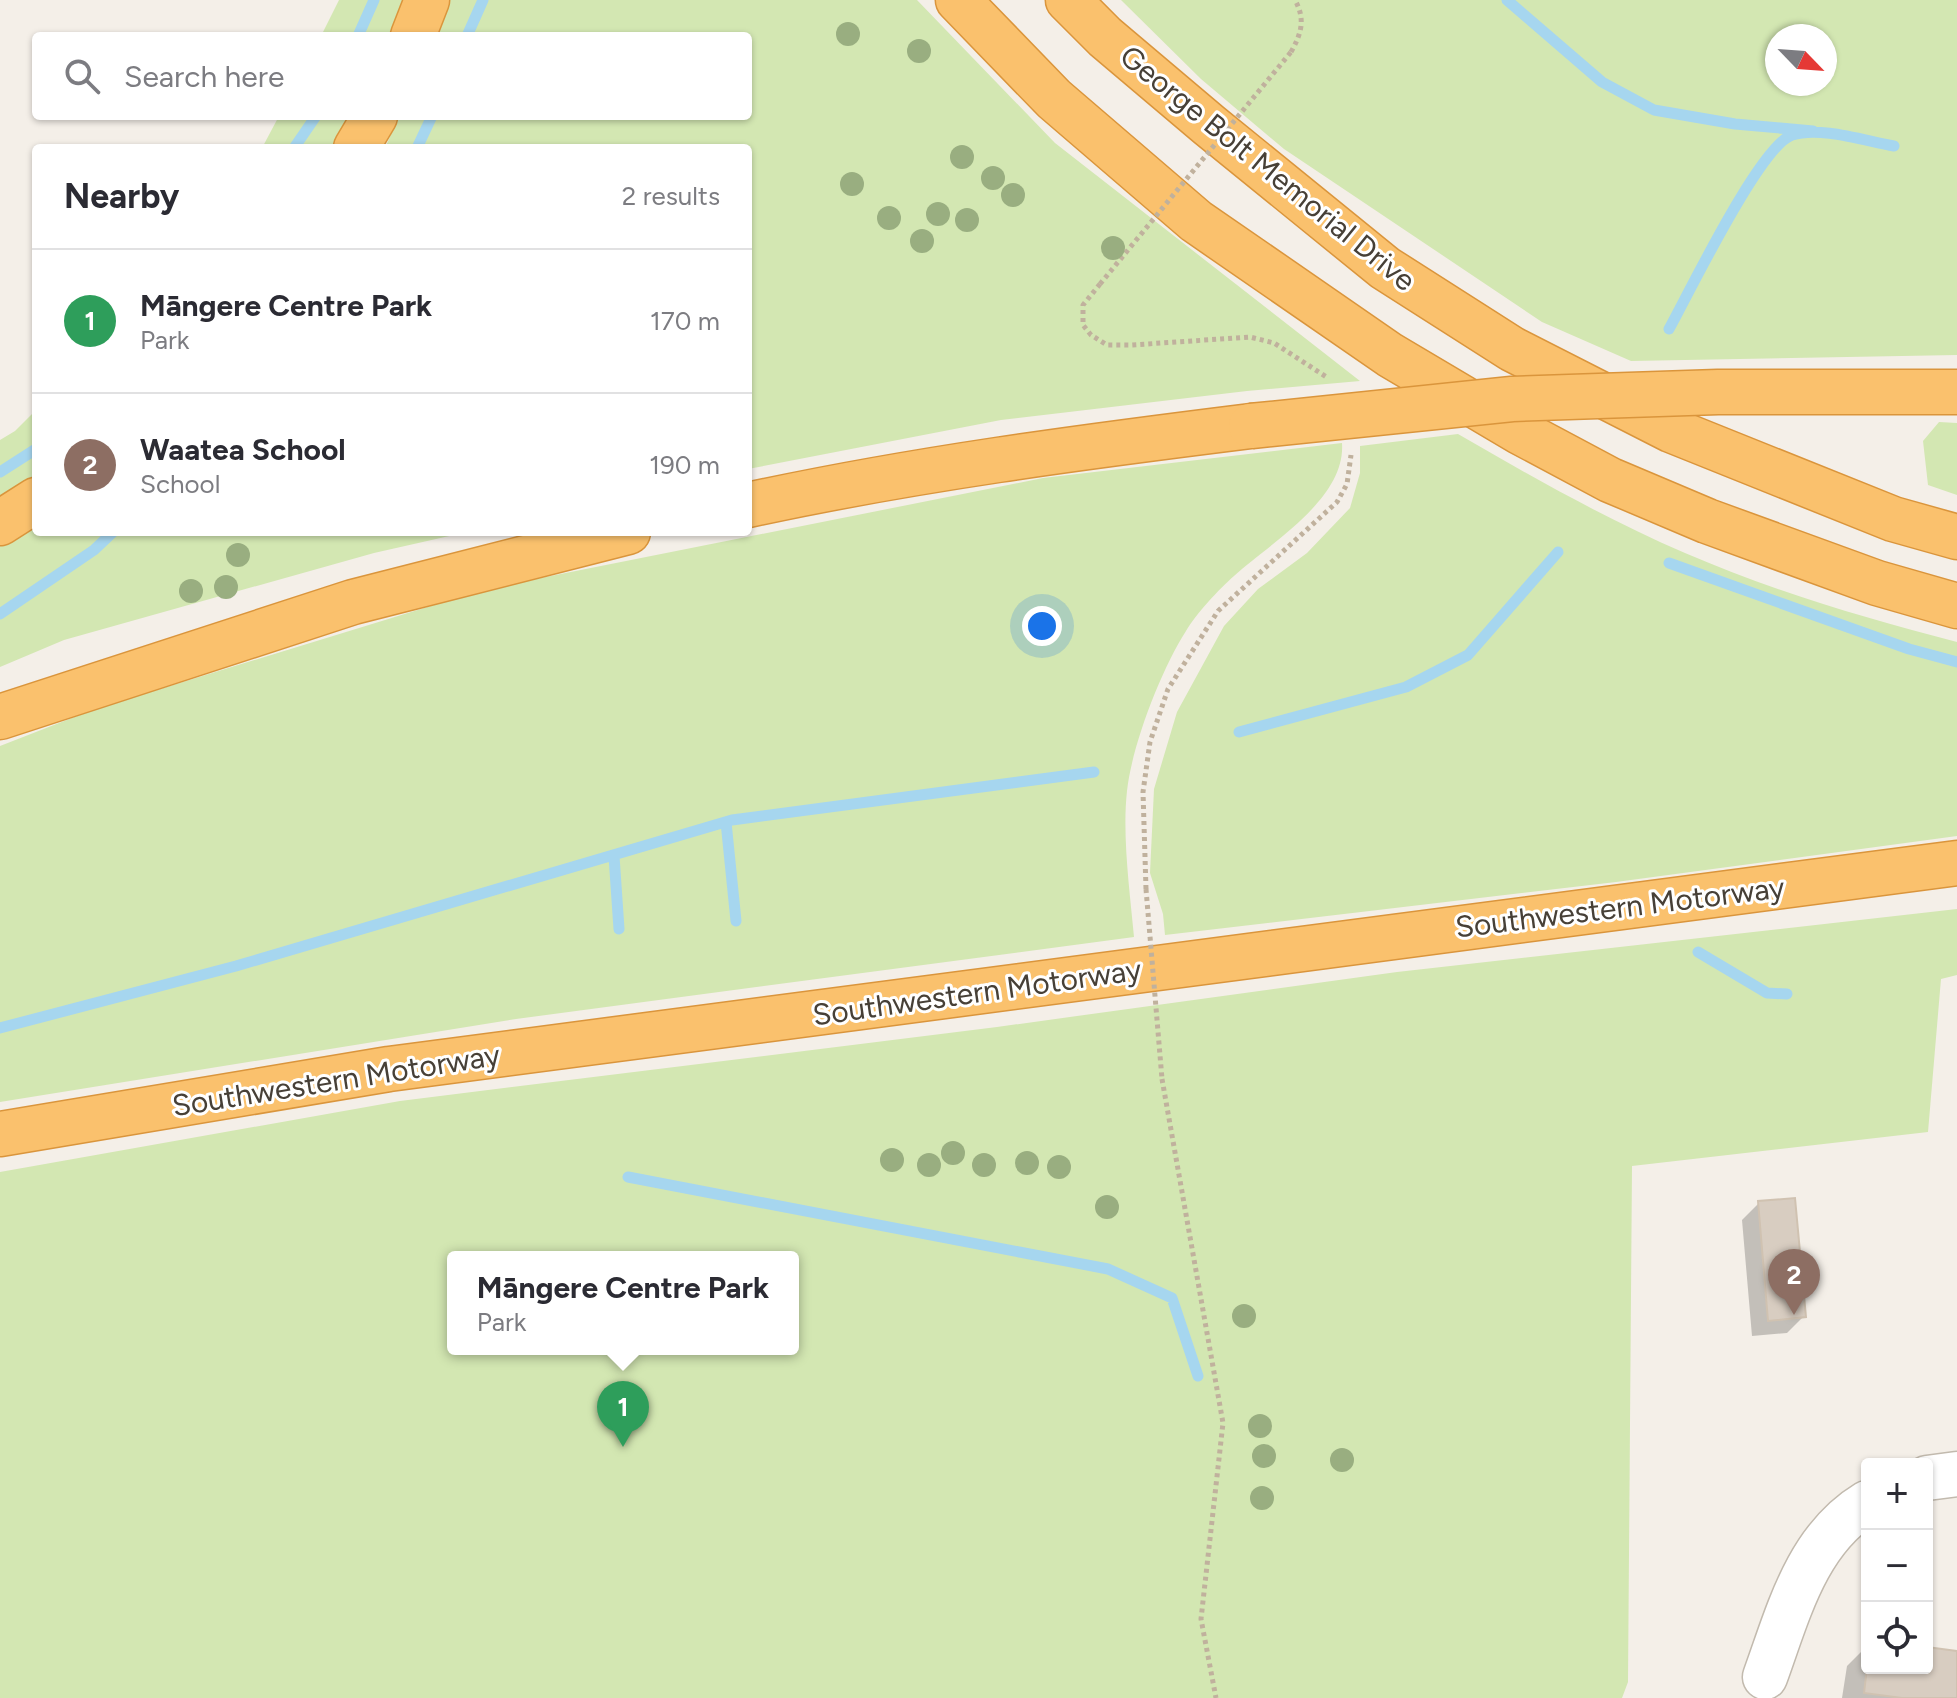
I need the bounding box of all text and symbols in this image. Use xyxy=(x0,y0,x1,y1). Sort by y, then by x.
north arrow xyxy=(1765,24,1837,96)
search box xyxy=(32,32,752,120)
street label: George Bolt Memorial Drive xyxy=(1113,37,1423,299)
icon: search xyxy=(60,54,104,98)
text: Search here xyxy=(124,58,284,95)
text: Nearby xyxy=(64,176,179,217)
text: 2 results xyxy=(622,180,720,212)
text: Māngere Centre Park xyxy=(140,287,432,324)
text: 1 xyxy=(85,305,95,337)
text: 170 m xyxy=(650,305,720,337)
text: Park xyxy=(140,324,189,356)
text: Waatea School xyxy=(140,431,346,468)
text: 2 xyxy=(82,449,98,481)
text: 190 m xyxy=(649,449,720,481)
text: School xyxy=(140,468,220,500)
your location xyxy=(1022,606,1062,646)
street label: Southwestern Motorway xyxy=(1453,868,1787,946)
street label: Southwestern Motorway xyxy=(810,951,1144,1033)
street label: Southwestern Motorway xyxy=(169,1036,503,1124)
pin: 2 xyxy=(1768,1249,1820,1315)
popup xyxy=(447,1251,799,1355)
text: Māngere Centre Park xyxy=(477,1269,769,1306)
text: Park xyxy=(477,1306,526,1338)
pin: 1 xyxy=(597,1381,649,1447)
map controls xyxy=(1861,1458,1933,1674)
button: + xyxy=(1861,1458,1933,1530)
button: − xyxy=(1861,1530,1933,1602)
button: locate xyxy=(1861,1602,1933,1674)

